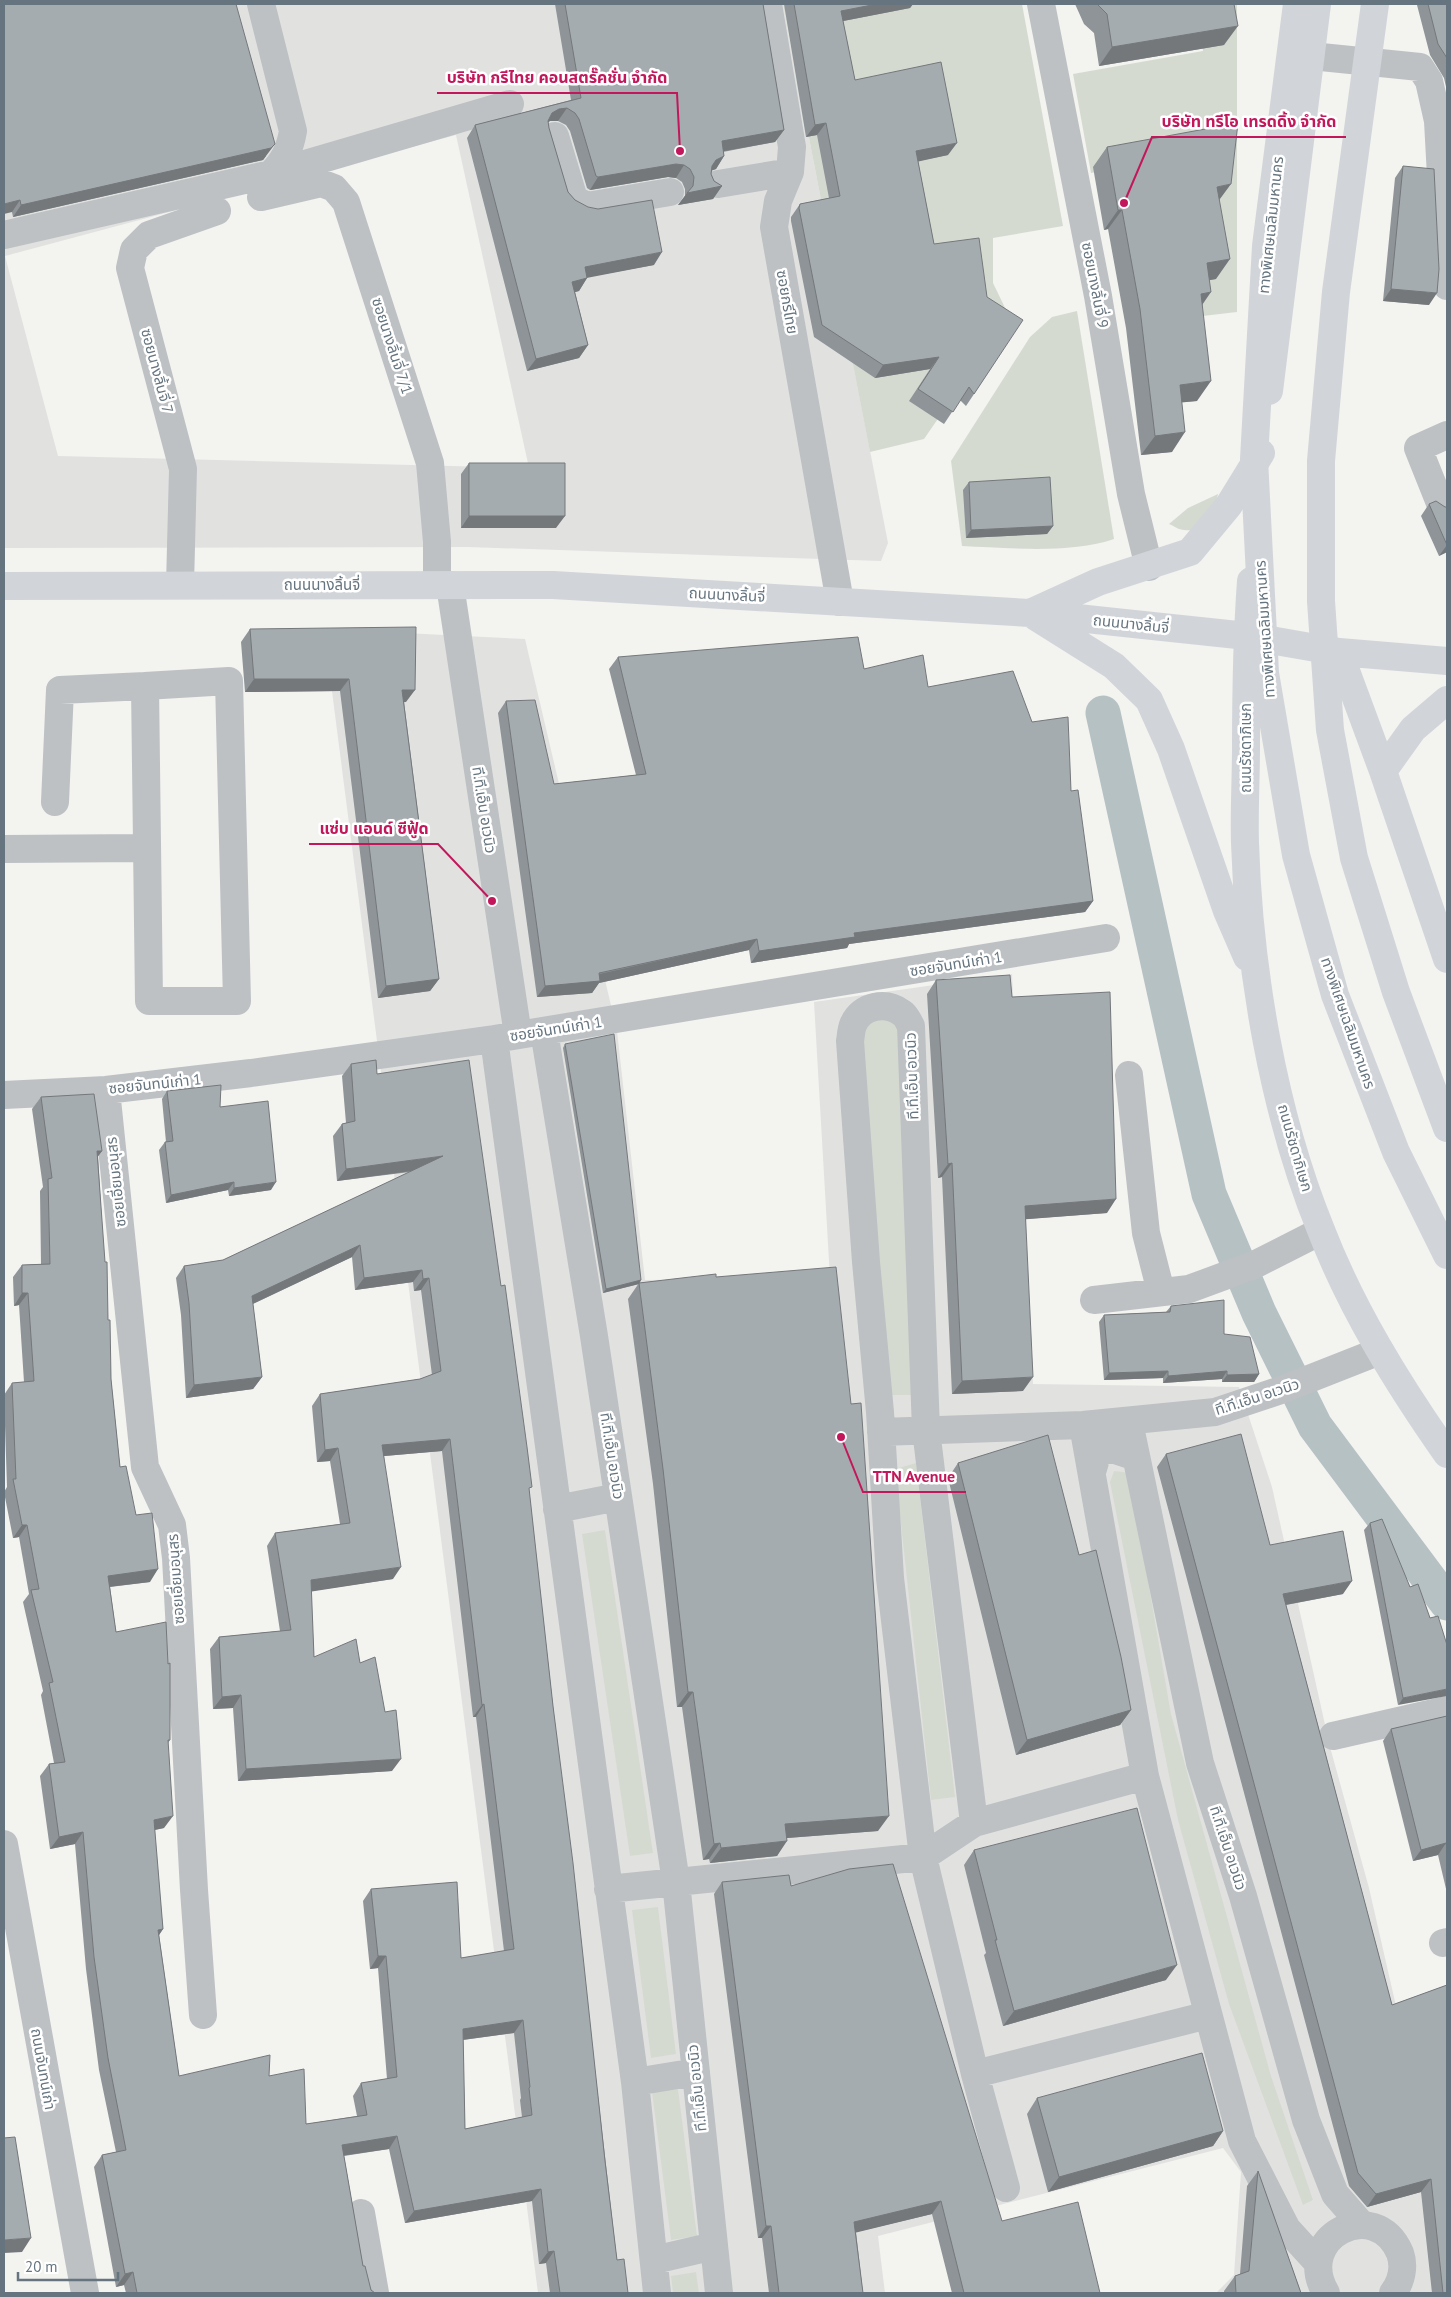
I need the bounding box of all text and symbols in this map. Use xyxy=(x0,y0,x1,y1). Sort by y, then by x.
callout: บริษัท กรีไทย คอนสตรั๊คชั่น จำกัด xyxy=(437,62,677,93)
text: บริษัท กรีไทย คอนสตรั๊คชั่น จำกัด xyxy=(447,67,667,87)
callout: บริษัท ทรีโอ เทรดดิ้ง จำกัด xyxy=(1152,106,1346,137)
text: บริษัท ทรีโอ เทรดดิ้ง จำกัด xyxy=(1162,111,1336,131)
street label: ทางพิเศษเฉลิมมหานคร xyxy=(1254,155,1287,295)
street label: ซอยนางลิ้นจี่ 9 xyxy=(1078,240,1114,329)
street label: ซอยกรีไทย xyxy=(773,268,802,335)
street label: ซอยนางลิ้นจี่ 7/1 xyxy=(368,295,418,397)
street label: ซอยนางลิ้นจี่ 7 xyxy=(137,326,179,415)
street label: ทางพิเศษเฉลิมมหานคร xyxy=(1250,560,1279,698)
street label: ถนนนางลิ้นจี่ xyxy=(284,574,360,594)
street label: ถนนนางลิ้นจี่ xyxy=(688,582,766,606)
street label: ถนนนางลิ้นจี่ xyxy=(1092,609,1170,637)
street label: ถนนรัชดาภิเษก xyxy=(1236,703,1255,793)
street label: ที.ที.เอ็น อเวนิว xyxy=(468,765,501,855)
callout: แซ่บ แอนด์ ซีฟู้ด xyxy=(309,813,438,844)
text: แซ่บ แอนด์ ซีฟู้ด xyxy=(319,818,429,839)
street label: ซอยจันทน์เก่า 1 xyxy=(908,947,1003,980)
street label: ทางพิเศษเฉลิมมหานคร xyxy=(1317,955,1380,1091)
street label: ซอยจันทน์เก่า 1 xyxy=(508,1012,603,1045)
street label: ที.ที.เอ็น อเวนิว xyxy=(900,1032,923,1120)
street label: ซอยจันทน์เก่า 1 xyxy=(108,1069,202,1098)
street label: ถนนรัชดาภิเษก xyxy=(1274,1102,1317,1194)
street label: ซอยเอี่ยมอนุสร xyxy=(100,1136,130,1228)
street label: ที.ที.เอ็น อเวนิว xyxy=(1212,1374,1301,1419)
street label: ที.ที.เอ็น อเวนิว xyxy=(596,1411,629,1501)
callout: TTN Avenue xyxy=(863,1461,966,1492)
text: TTN Avenue xyxy=(873,1466,955,1486)
street label: ซอยเอี่ยมอนุสร xyxy=(162,1533,188,1625)
street label: ที.ที.เอ็น อเวนิว xyxy=(1206,1803,1251,1892)
street label: ถนนจันทน์เก่า xyxy=(27,2027,60,2111)
street label: ที.ที.เอ็น อเวนิว xyxy=(682,2043,711,2133)
scale bar xyxy=(18,2250,118,2282)
text: 20 m xyxy=(25,2257,58,2276)

